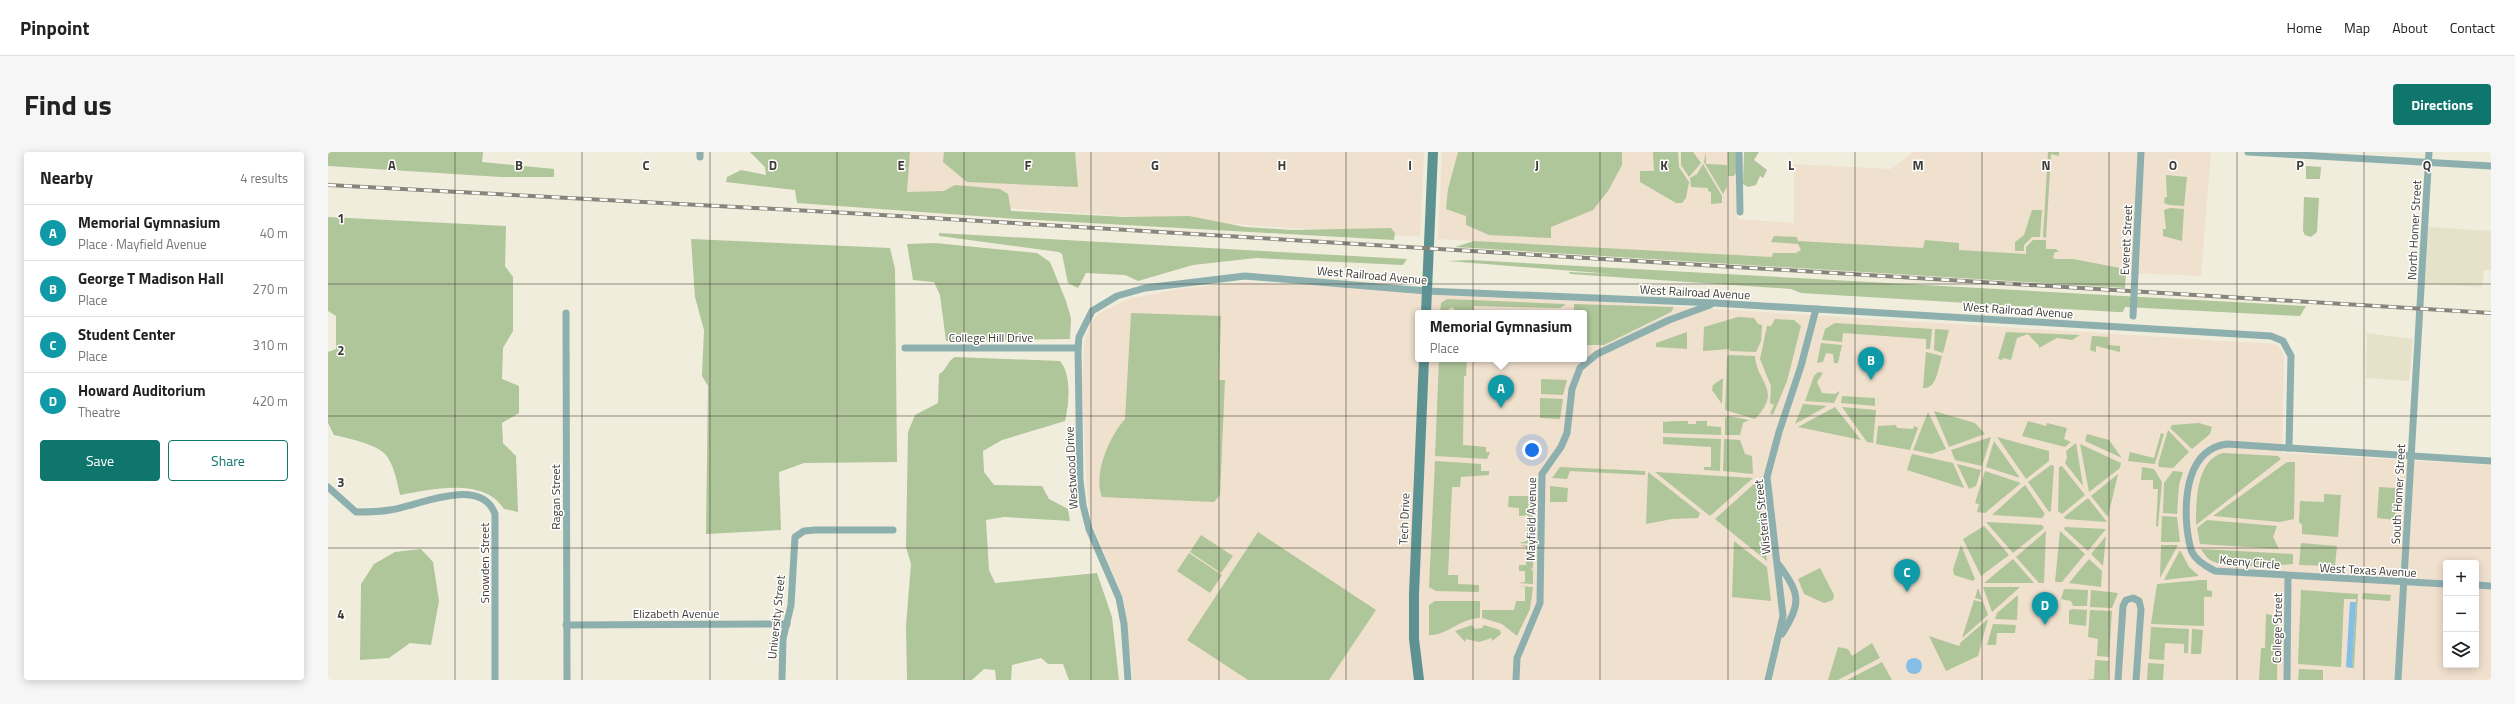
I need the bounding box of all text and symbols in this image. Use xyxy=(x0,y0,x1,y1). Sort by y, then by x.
text: Pinpoint xyxy=(20,13,89,42)
text: Home xyxy=(2287,17,2322,38)
text: Map xyxy=(2344,17,2370,38)
text: About xyxy=(2392,17,2428,38)
text: Contact xyxy=(2450,17,2495,38)
text: Find us xyxy=(24,83,112,126)
button: Directions xyxy=(2393,84,2491,125)
text: A xyxy=(388,155,396,175)
text: B xyxy=(515,155,523,175)
text: C xyxy=(642,155,650,175)
text: D xyxy=(769,155,777,175)
text: E xyxy=(897,155,905,175)
text: F xyxy=(1025,155,1032,175)
text: G xyxy=(1151,155,1159,175)
text: H xyxy=(1278,155,1286,175)
text: I xyxy=(1408,155,1412,175)
text: J xyxy=(1535,155,1539,175)
text: K xyxy=(1660,155,1668,175)
text: L xyxy=(1788,155,1794,175)
text: M xyxy=(1912,155,1924,175)
text: N xyxy=(2041,155,2051,175)
text: O xyxy=(2169,155,2177,175)
text: P xyxy=(2296,155,2304,175)
text: Q xyxy=(2423,155,2431,175)
text: Nearby xyxy=(40,165,93,191)
text: 4 results xyxy=(240,168,288,188)
street label: North Homer Street xyxy=(2402,179,2426,280)
street label: Everett Street xyxy=(2115,204,2137,276)
text: 1 xyxy=(337,208,345,228)
text: Memorial Gymnasium xyxy=(78,211,220,234)
text: A xyxy=(49,223,57,243)
text: 40 m xyxy=(260,223,288,243)
text: Place · Mayfield Avenue xyxy=(78,234,207,254)
street label: West Railroad Avenue xyxy=(1316,261,1428,289)
text: George T Madison Hall xyxy=(78,267,224,290)
text: B xyxy=(49,279,57,299)
text: 270 m xyxy=(252,279,288,299)
street label: West Railroad Avenue xyxy=(1639,280,1751,304)
text: Place xyxy=(78,290,107,310)
street label: West Railroad Avenue xyxy=(1962,297,2074,323)
popup xyxy=(1415,310,1587,362)
text: Memorial Gymnasium xyxy=(1430,315,1572,338)
text: Student Center xyxy=(78,323,175,346)
street label: College Hill Drive xyxy=(949,328,1033,347)
text: C xyxy=(49,335,57,355)
text: 310 m xyxy=(252,335,288,355)
text: Place xyxy=(1430,338,1459,358)
text: 2 xyxy=(337,340,345,360)
text: Place xyxy=(78,346,107,366)
pin: B xyxy=(1858,347,1884,380)
pin: A xyxy=(1488,375,1514,408)
text: Howard Auditorium xyxy=(78,379,206,402)
text: D xyxy=(49,391,57,411)
text: 420 m xyxy=(252,391,288,411)
text: Theatre xyxy=(78,402,120,422)
street label: Westwood Drive xyxy=(1059,426,1083,510)
button: Save xyxy=(40,440,160,481)
button: Share xyxy=(168,440,288,481)
your location xyxy=(1522,440,1542,460)
street label: South Homer Street xyxy=(2386,442,2410,545)
street label: Ragan Street xyxy=(546,463,565,530)
text: 3 xyxy=(337,472,345,492)
street label: Mayfield Avenue xyxy=(1521,477,1541,561)
street label: Wisteria Street xyxy=(1749,478,1775,556)
street label: Tech Drive xyxy=(1394,493,1414,545)
street label: Snowden Street xyxy=(475,522,494,603)
street label: Keeny Circle xyxy=(2219,550,2281,574)
street label: West Texas Avenue xyxy=(2319,558,2417,582)
pin: C xyxy=(1894,559,1920,592)
map controls xyxy=(2443,560,2479,668)
button: + xyxy=(2443,560,2479,596)
street label: University Street xyxy=(762,573,790,660)
pin: D xyxy=(2032,592,2058,625)
street label: College Street xyxy=(2267,592,2287,663)
button: − xyxy=(2443,596,2479,632)
text: 4 xyxy=(337,604,345,624)
street label: Elizabeth Avenue xyxy=(633,604,719,623)
button: layers xyxy=(2443,632,2479,668)

